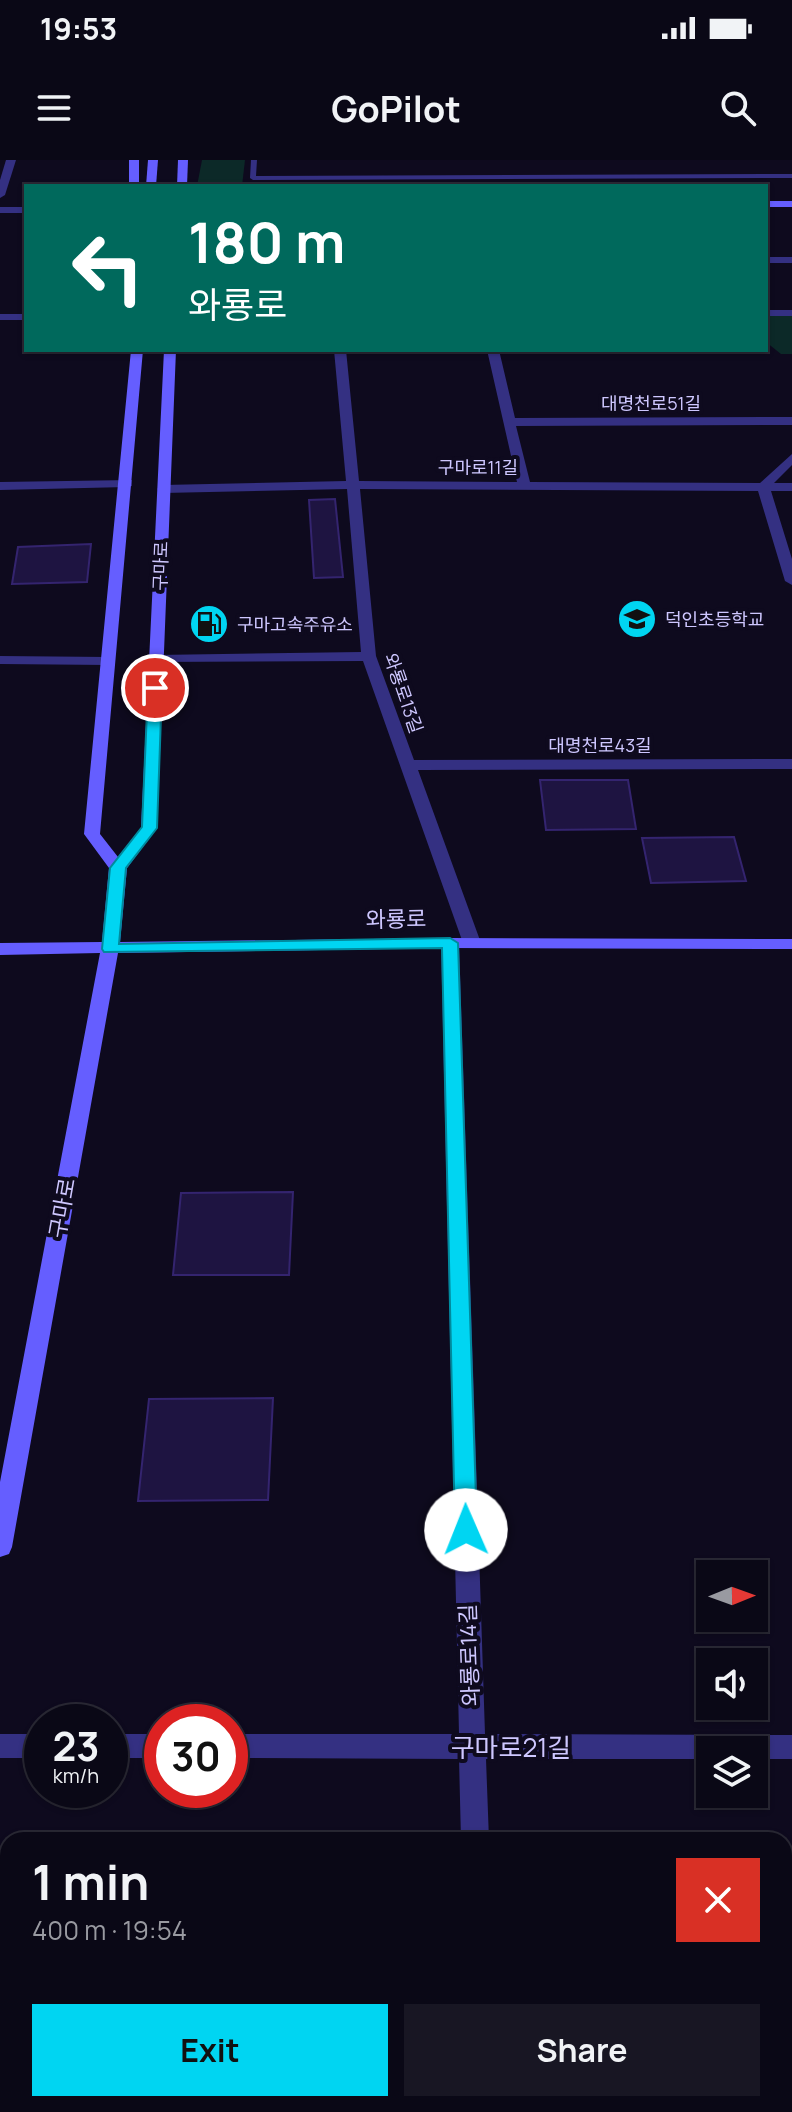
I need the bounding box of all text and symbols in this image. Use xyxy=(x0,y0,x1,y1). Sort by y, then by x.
text: 19:53 xyxy=(40,8,117,49)
text: GoPilot xyxy=(331,84,461,133)
icon: menu xyxy=(32,86,76,130)
icon: search xyxy=(716,86,760,130)
text: 180 m xyxy=(188,203,345,280)
icon: left xyxy=(56,216,160,320)
text: 와룡로 xyxy=(188,280,287,329)
street label: 대명천로51길 xyxy=(601,391,701,415)
street label: 구마로11길 xyxy=(438,455,518,479)
street label: 구마로 xyxy=(147,541,173,591)
school or university icon: 덕인초등학교 xyxy=(616,598,658,640)
fuel station icon: 구마고속주유소 xyxy=(188,603,230,645)
place label: 덕인초등학교 xyxy=(665,607,764,631)
place label: 구마고속주유소 xyxy=(237,612,353,636)
street label: 와룡로13길 xyxy=(379,650,429,736)
pin xyxy=(121,654,189,722)
icon: arrive xyxy=(133,666,177,710)
street label: 대명천로43길 xyxy=(548,733,652,757)
street label: 와룡로 xyxy=(365,903,427,935)
street label: 구마로 xyxy=(42,1175,82,1241)
position arrow xyxy=(424,1488,508,1572)
north arrow xyxy=(696,1560,768,1632)
map controls xyxy=(696,1560,768,1808)
street label: 와룡로14길 xyxy=(452,1603,486,1707)
button: sound xyxy=(696,1648,768,1720)
speed limit sign: 30 xyxy=(144,1704,248,1808)
text: 23 xyxy=(52,1718,100,1773)
street label: 구마로21길 xyxy=(451,1729,571,1765)
button: layers xyxy=(696,1736,768,1808)
text: km/h xyxy=(53,1762,99,1789)
text: 1 min xyxy=(32,1849,149,1914)
button: close xyxy=(676,1858,760,1942)
text: 400 m · 19:54 xyxy=(32,1912,187,1948)
button: Exit xyxy=(32,2004,388,2096)
button: Share xyxy=(404,2004,760,2096)

